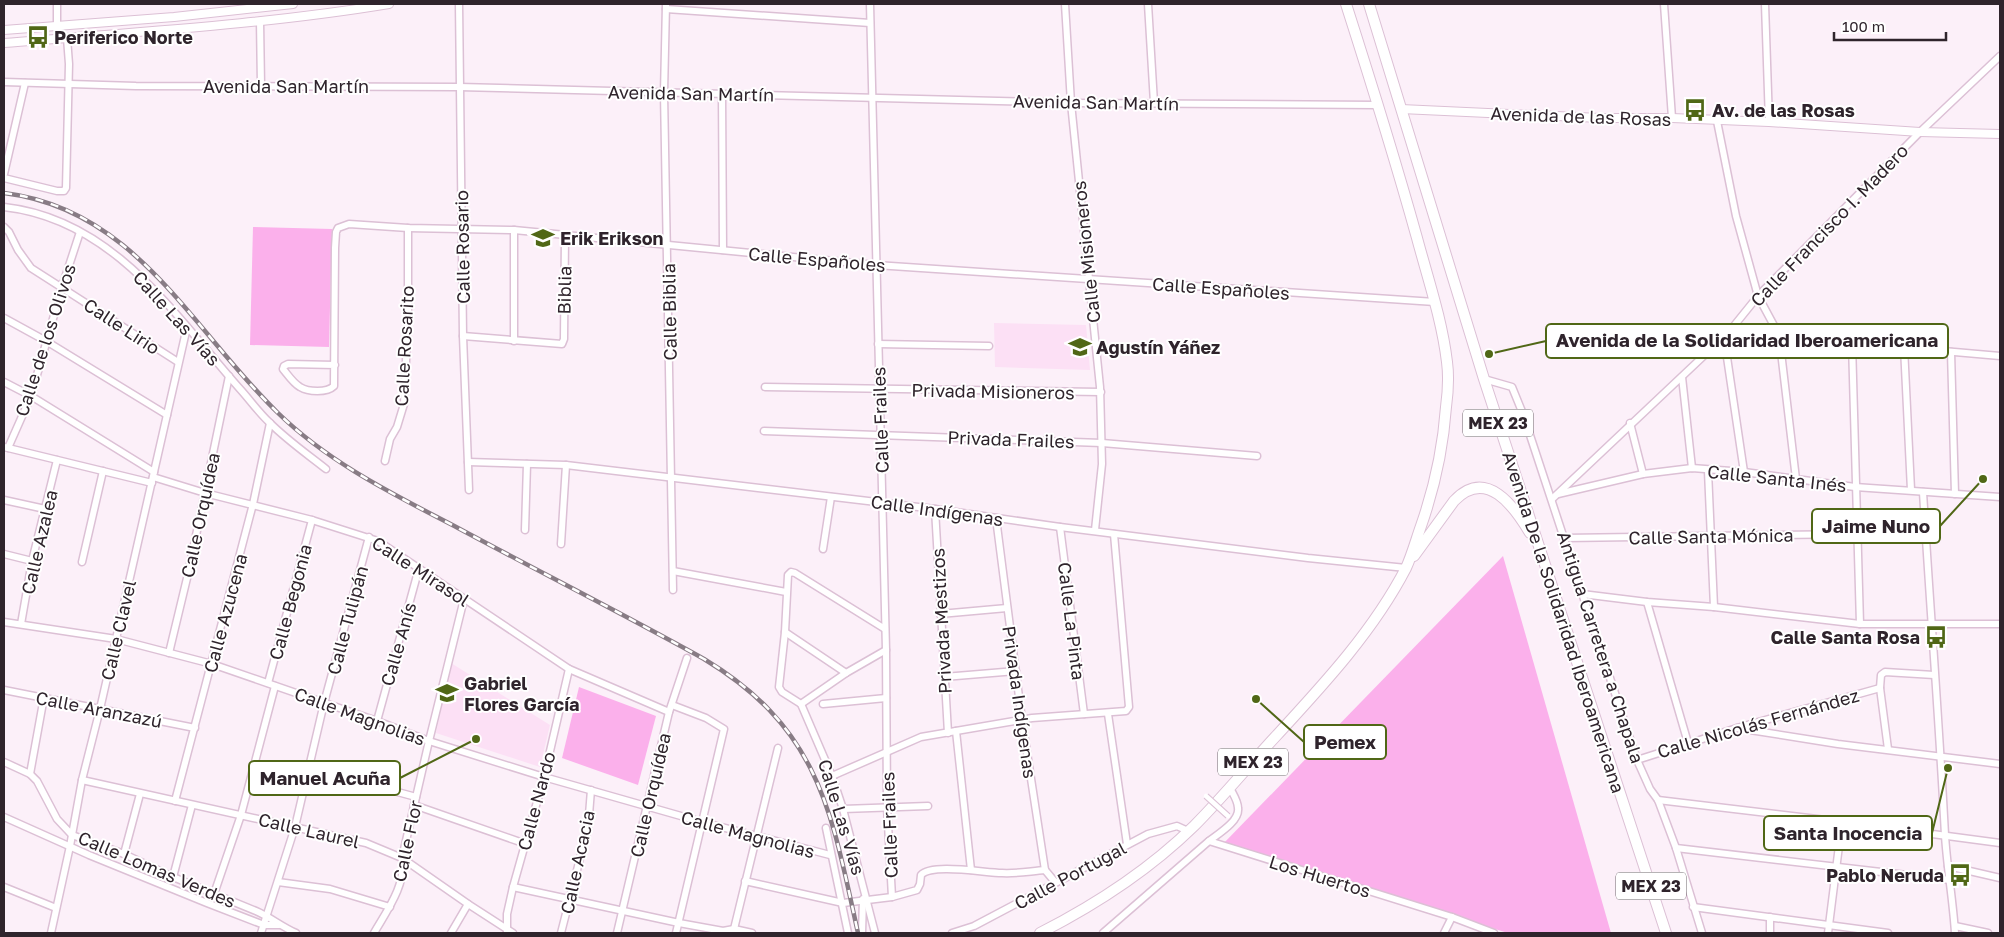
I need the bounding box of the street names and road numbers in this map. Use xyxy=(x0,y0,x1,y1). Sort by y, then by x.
street label: Avenida San Martín xyxy=(203,75,369,97)
street label: Avenida San Martín xyxy=(608,81,774,105)
street label: Avenida San Martín xyxy=(1013,90,1179,114)
street label: Avenida de las Rosas xyxy=(1490,102,1672,130)
street label: Calle Francisco I. Madero xyxy=(1746,139,1912,311)
street label: Calle Misioneros xyxy=(1068,180,1104,324)
street label: Calle Rosario xyxy=(450,190,474,304)
street label: Calle Españoles xyxy=(747,242,887,276)
street label: Calle de los Olivos xyxy=(10,261,80,419)
street label: Calle Biblia xyxy=(657,263,681,361)
street label: Biblia xyxy=(553,265,575,315)
street label: Calle Las Vías xyxy=(129,266,225,370)
street label: Calle Españoles xyxy=(1151,272,1291,304)
street label: Calle Rosarito xyxy=(390,285,418,407)
street label: Calle Lirio xyxy=(80,293,164,359)
street label: Calle Frailes xyxy=(867,366,893,474)
street label: Privada Misioneros xyxy=(911,379,1075,403)
road number: MEX 23 xyxy=(1463,409,1533,436)
street label: Privada Frailes xyxy=(947,426,1075,452)
street label: Avenida De la Solidaridad Iberoamericana xyxy=(1498,448,1630,796)
street label: Calle Orquídea xyxy=(176,450,224,580)
street label: Calle Santa Inés xyxy=(1706,460,1848,496)
street label: Calle Azalea xyxy=(16,488,62,596)
street label: Calle Indígenas xyxy=(869,490,1005,530)
street label: Calle Santa Mónica xyxy=(1628,524,1794,548)
street label: Antigua Carretera a Chapala xyxy=(1553,528,1649,766)
street label: Calle Mirasol xyxy=(368,531,474,611)
street label: Calle Begonia xyxy=(264,542,316,662)
street label: Privada Mestizos xyxy=(926,547,956,695)
street label: Calle Azucena xyxy=(199,551,251,675)
street label: Calle La Pinta xyxy=(1054,561,1090,681)
street label: Calle Tulipán xyxy=(322,563,372,677)
street label: Calle Clavel xyxy=(96,577,140,682)
street label: Calle Anís xyxy=(376,600,420,688)
street label: Privada Indígenas xyxy=(998,624,1042,780)
street label: Calle Magnolias xyxy=(292,682,428,750)
street label: Calle Nicolás Fernández xyxy=(1655,684,1861,762)
street label: Calle Aranzazú xyxy=(34,686,164,732)
street label: Calle Orquídea xyxy=(625,730,675,860)
street label: Calle Nardo xyxy=(512,749,560,853)
road number: MEX 23 xyxy=(1218,749,1288,776)
street label: Calle Las Vías xyxy=(814,756,870,878)
street label: Calle Frailes xyxy=(876,771,902,879)
street label: Calle Flor xyxy=(388,798,426,884)
street label: Calle Magnolias xyxy=(679,806,817,862)
street label: Calle Laurel xyxy=(256,808,362,852)
street label: Calle Acacia xyxy=(555,808,599,916)
street label: Calle Lomas Verdes xyxy=(75,826,239,912)
street label: Calle Portugal xyxy=(1010,836,1130,914)
street label: Los Huertos xyxy=(1267,850,1373,902)
road number: MEX 23 xyxy=(1616,872,1686,899)

